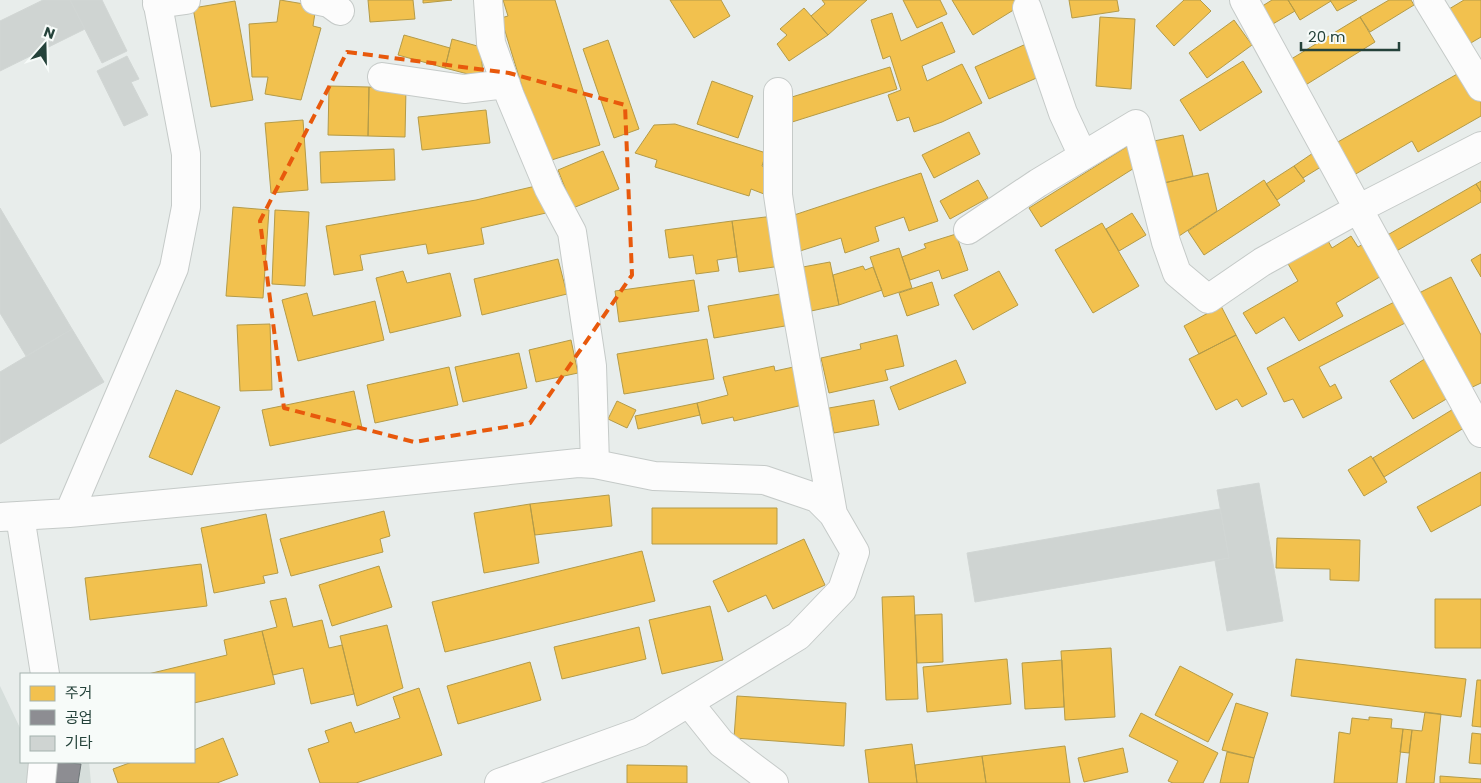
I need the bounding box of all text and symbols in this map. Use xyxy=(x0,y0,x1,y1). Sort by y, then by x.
north arrow xyxy=(20,20,70,70)
scale bar xyxy=(1301,20,1398,52)
text: N xyxy=(41,22,58,44)
text: 20 m xyxy=(1308,26,1346,47)
legend xyxy=(20,673,195,763)
text: 주거 xyxy=(65,682,93,703)
text: 공업 xyxy=(65,707,93,728)
text: 기타 xyxy=(65,732,93,753)

